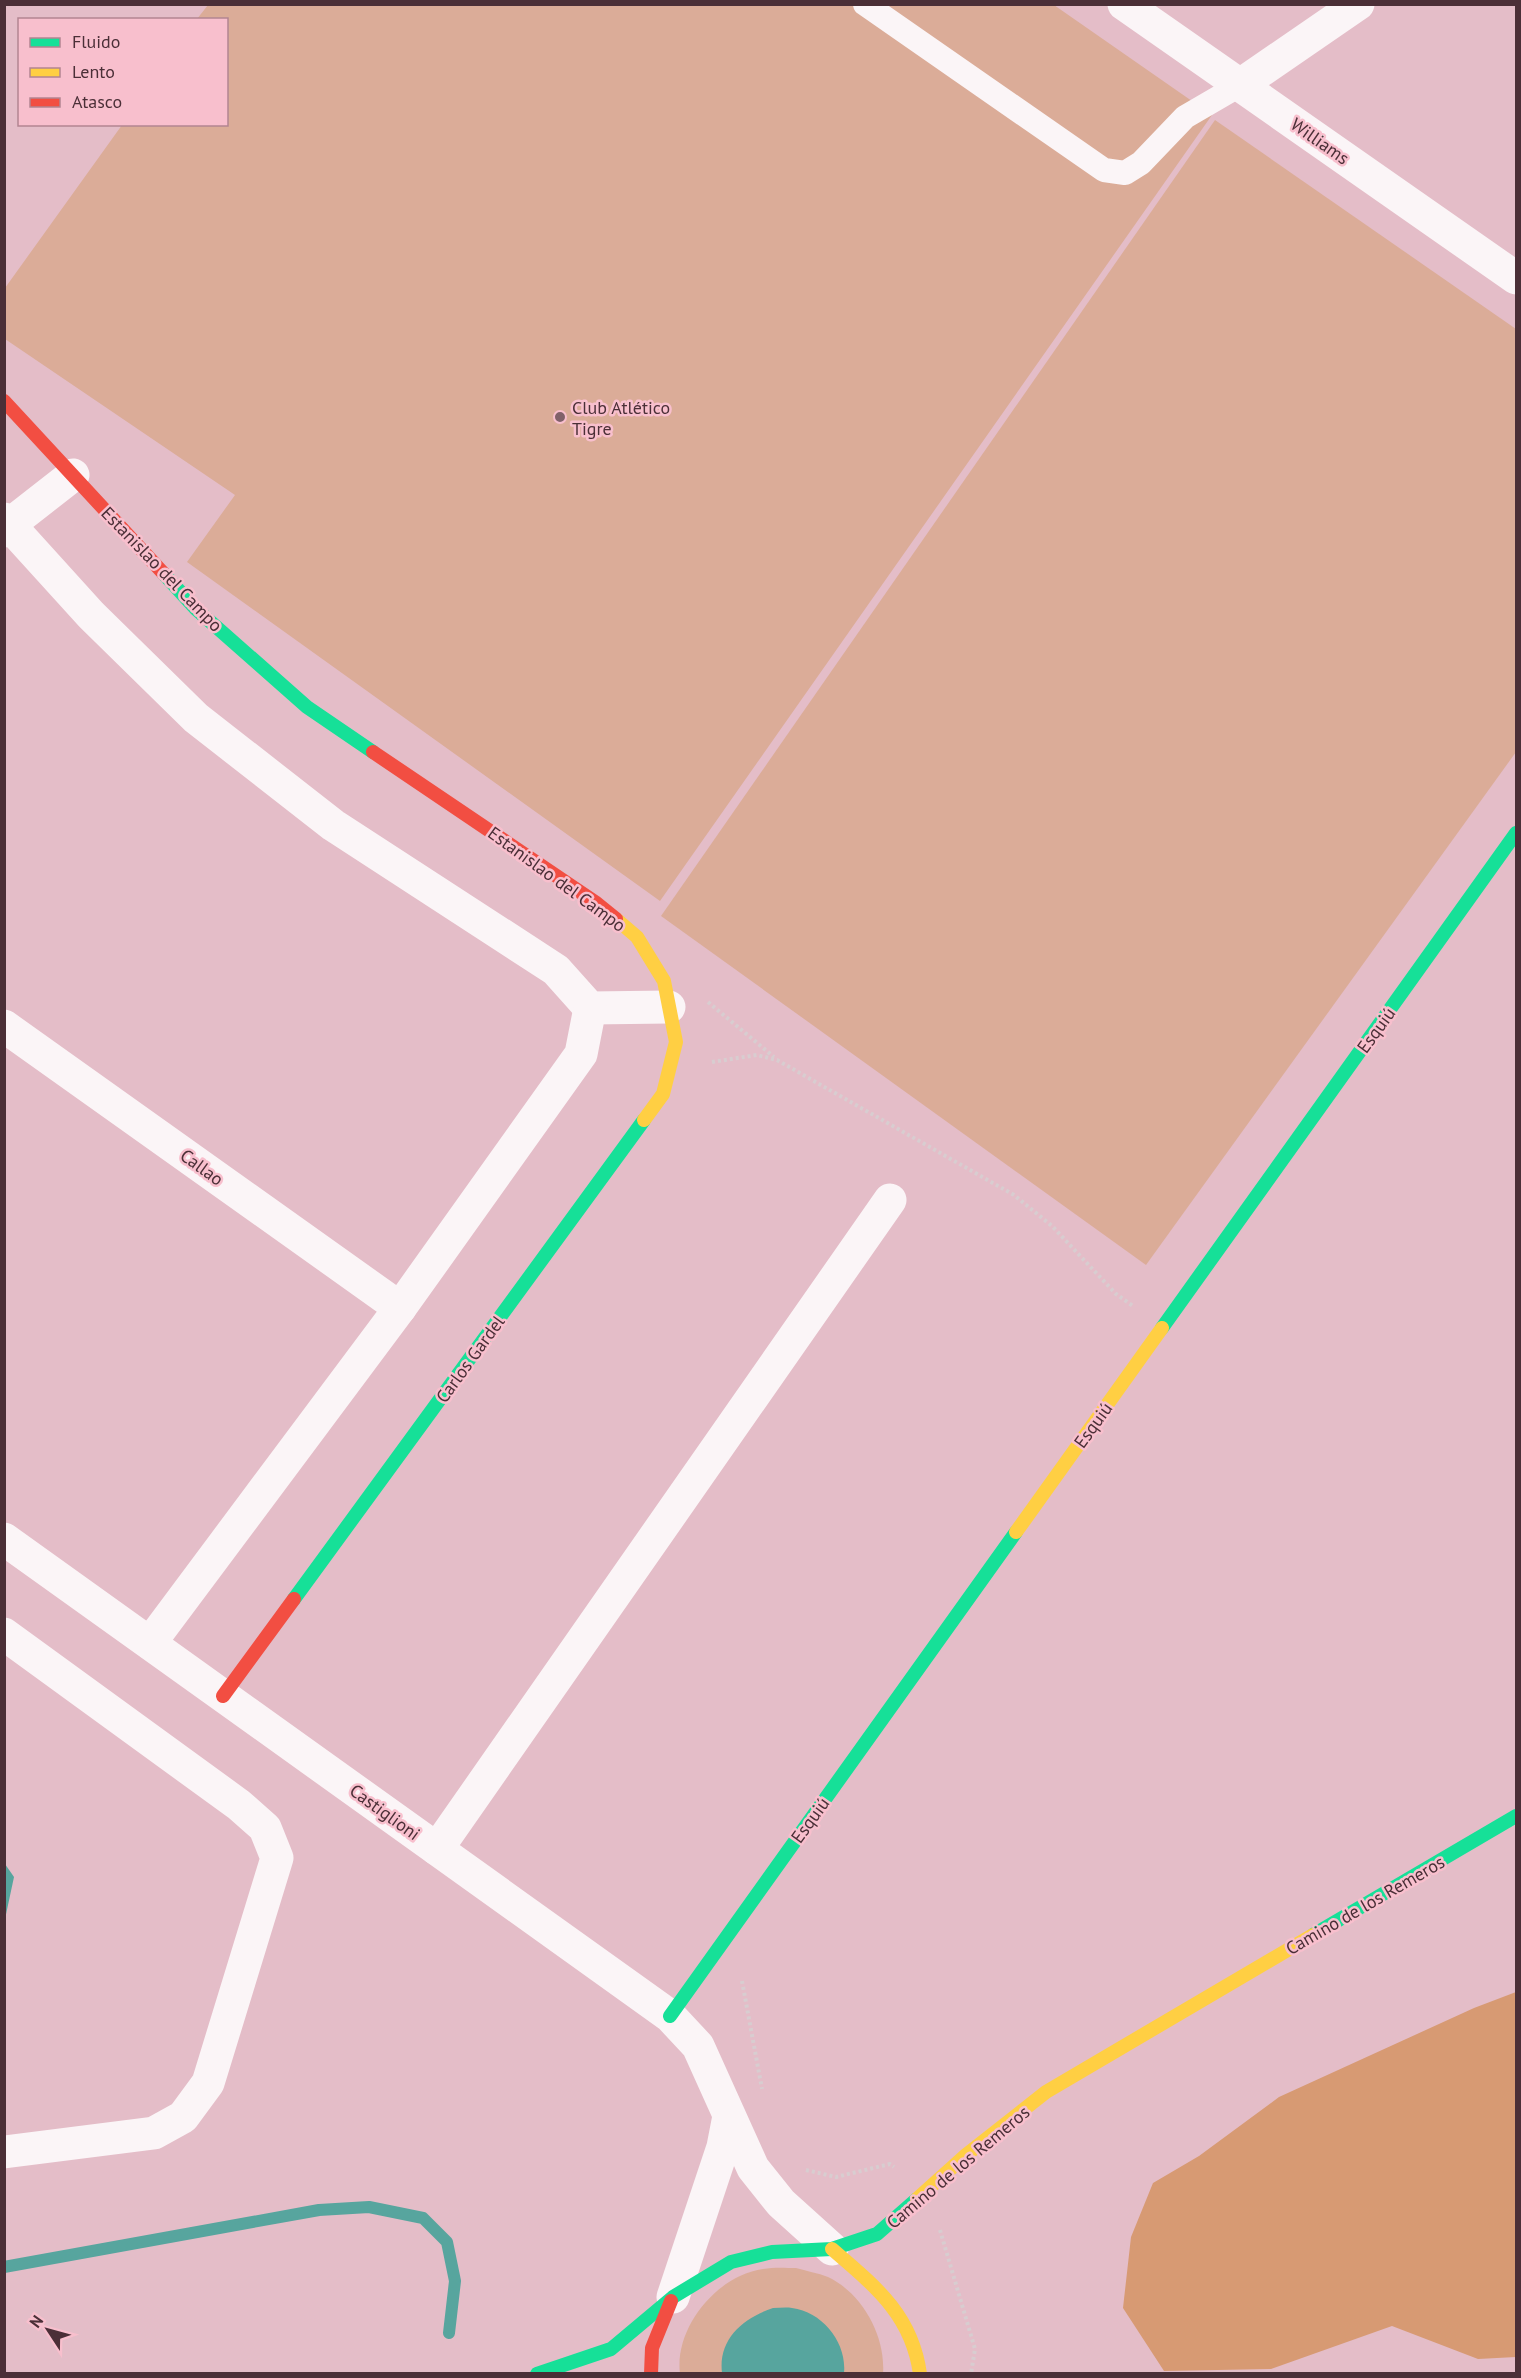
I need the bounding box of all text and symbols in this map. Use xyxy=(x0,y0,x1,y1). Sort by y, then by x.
legend xyxy=(18,18,228,126)
text: Fluido xyxy=(72,30,120,53)
text: Lento xyxy=(72,60,115,83)
text: Atasco xyxy=(72,90,122,113)
street label: Williams xyxy=(1286,113,1354,169)
place label: Club Atlético Tigre xyxy=(572,396,670,440)
marker: Club Atlético Tigre xyxy=(553,410,567,424)
street label: Estanislao del Campo xyxy=(96,502,228,636)
street label: Estanislao del Campo xyxy=(484,821,630,937)
street label: Esquiú xyxy=(1352,1003,1400,1057)
street label: Callao xyxy=(176,1144,228,1190)
street label: Carlos Gardel xyxy=(431,1310,510,1407)
street label: Esquiú xyxy=(1069,1398,1117,1452)
street label: Castiglioni xyxy=(345,1779,425,1845)
street label: Esquiú xyxy=(786,1793,834,1847)
street label: Camino de los Remeros xyxy=(1281,1850,1449,1960)
street label: Camino de los Remeros xyxy=(882,2100,1034,2234)
north arrow xyxy=(18,2300,78,2360)
text: N xyxy=(25,2311,47,2331)

